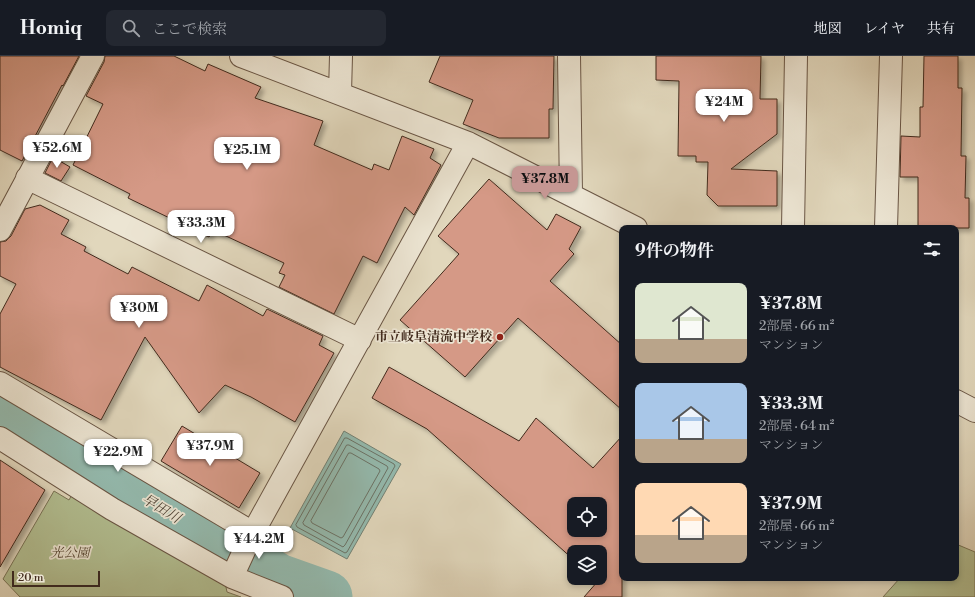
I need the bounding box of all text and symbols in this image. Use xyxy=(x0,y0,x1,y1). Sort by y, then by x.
search box xyxy=(106,10,386,46)
text: Homiq xyxy=(20,16,82,40)
icon: search xyxy=(120,17,142,39)
text: ここで検索 xyxy=(152,20,227,39)
text: 地図 xyxy=(814,20,842,38)
text: レイヤ xyxy=(864,20,905,38)
text: 共有 xyxy=(927,20,955,38)
pin: ¥24M xyxy=(700,89,748,123)
text: ¥24M xyxy=(705,94,743,110)
pin: ¥52.6M xyxy=(24,135,90,169)
pin: ¥25.1M xyxy=(214,137,280,171)
text: ¥52.6M xyxy=(32,140,82,156)
text: ¥25.1M xyxy=(223,142,271,158)
pin: ¥37.8M xyxy=(512,166,578,200)
text: ¥37.8M xyxy=(521,171,569,187)
pin: ¥33.3M xyxy=(168,210,234,244)
text: ¥33.3M xyxy=(176,215,226,231)
icon: filters xyxy=(921,238,943,260)
text: 9件の物件 xyxy=(635,240,714,262)
text: ¥37.8M xyxy=(759,293,822,315)
pin: ¥30M xyxy=(115,295,163,329)
icon: home xyxy=(667,299,715,347)
text: ¥30M xyxy=(119,300,159,316)
text: 2部屋 · 66 m² xyxy=(759,318,834,334)
place label: 市立岐阜清流中学校 xyxy=(375,329,493,345)
marker: 市立岐阜清流中学校 xyxy=(495,332,505,342)
text: マンション xyxy=(759,337,823,353)
text: ¥33.3M xyxy=(759,393,823,415)
icon: home xyxy=(667,399,715,447)
text: 2部屋 · 64 m² xyxy=(759,418,834,434)
pin: ¥37.9M xyxy=(177,433,243,467)
text: マンション xyxy=(759,437,823,453)
text: ¥37.9M xyxy=(186,438,234,454)
pin: ¥22.9M xyxy=(85,439,151,473)
text: ¥22.9M xyxy=(93,444,143,460)
water label: 早田川 xyxy=(138,490,185,529)
text: ¥37.9M xyxy=(759,493,822,515)
map controls xyxy=(567,497,607,585)
button: locate xyxy=(567,497,607,537)
icon: home xyxy=(667,499,715,547)
text: 2部屋 · 66 m² xyxy=(759,518,834,534)
pin: ¥44.2M xyxy=(226,526,292,560)
text: ¥44.2M xyxy=(233,531,285,547)
text: マンション xyxy=(759,537,823,553)
park label: 光公園 xyxy=(50,545,91,561)
button: layers xyxy=(567,545,607,585)
scale bar xyxy=(12,569,100,588)
text: 20 m xyxy=(18,571,43,585)

